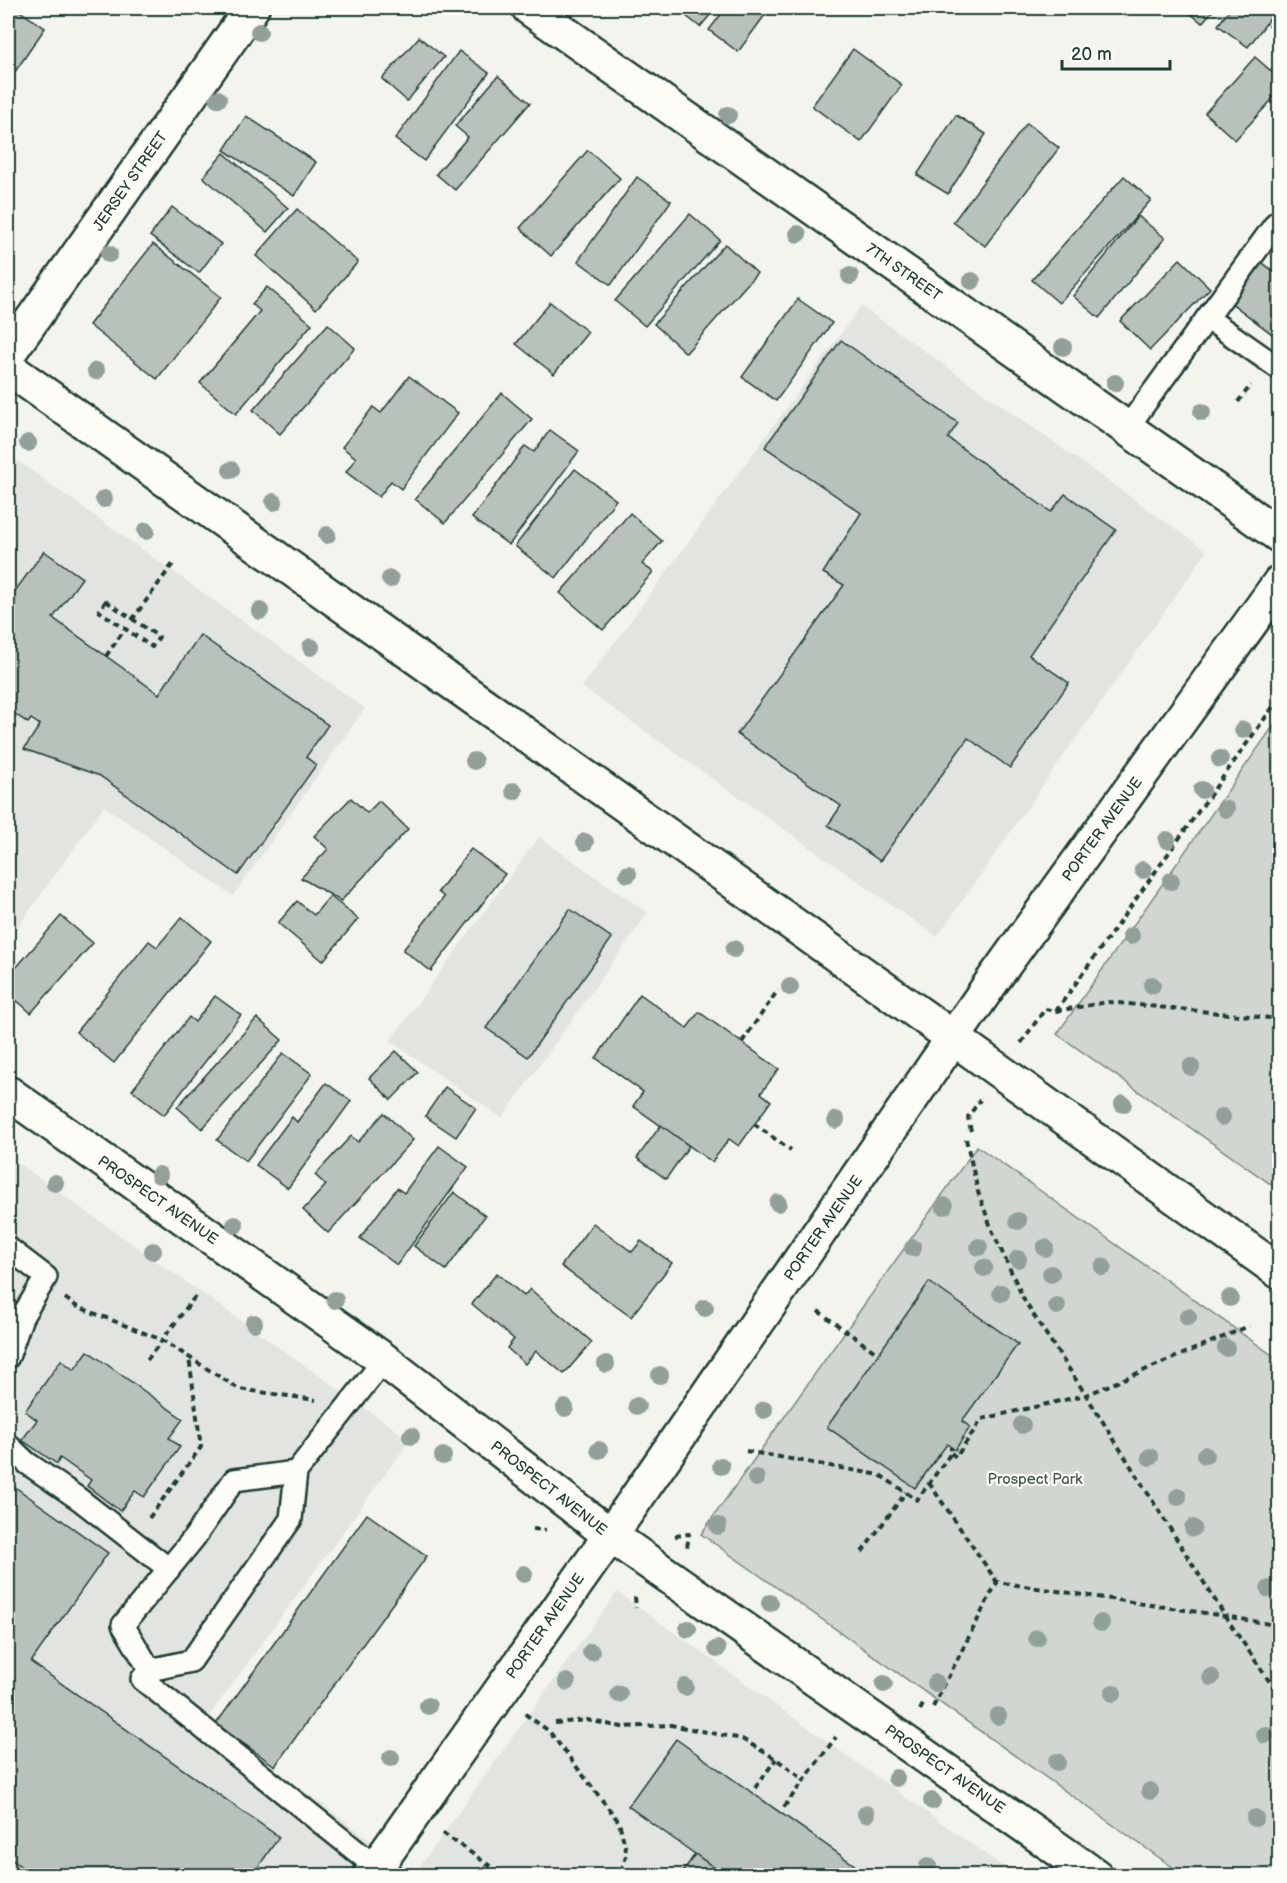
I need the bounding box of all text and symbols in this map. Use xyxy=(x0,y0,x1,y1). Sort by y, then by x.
scale bar xyxy=(1062,33,1170,71)
text: 20 m xyxy=(1071,44,1112,65)
street label: JERSEY STREET xyxy=(89,128,172,235)
street label: 7TH STREET xyxy=(862,239,945,306)
street label: PORTER AVENUE xyxy=(1058,773,1147,885)
street label: PROSPECT AVENUE xyxy=(94,1152,222,1249)
street label: PORTER AVENUE xyxy=(780,1172,867,1285)
street label: PROSPECT AVENUE xyxy=(487,1437,611,1540)
park label: Prospect Park xyxy=(988,1470,1083,1489)
street label: PORTER AVENUE xyxy=(502,1570,589,1683)
street label: PROSPECT AVENUE xyxy=(881,1721,1009,1818)

